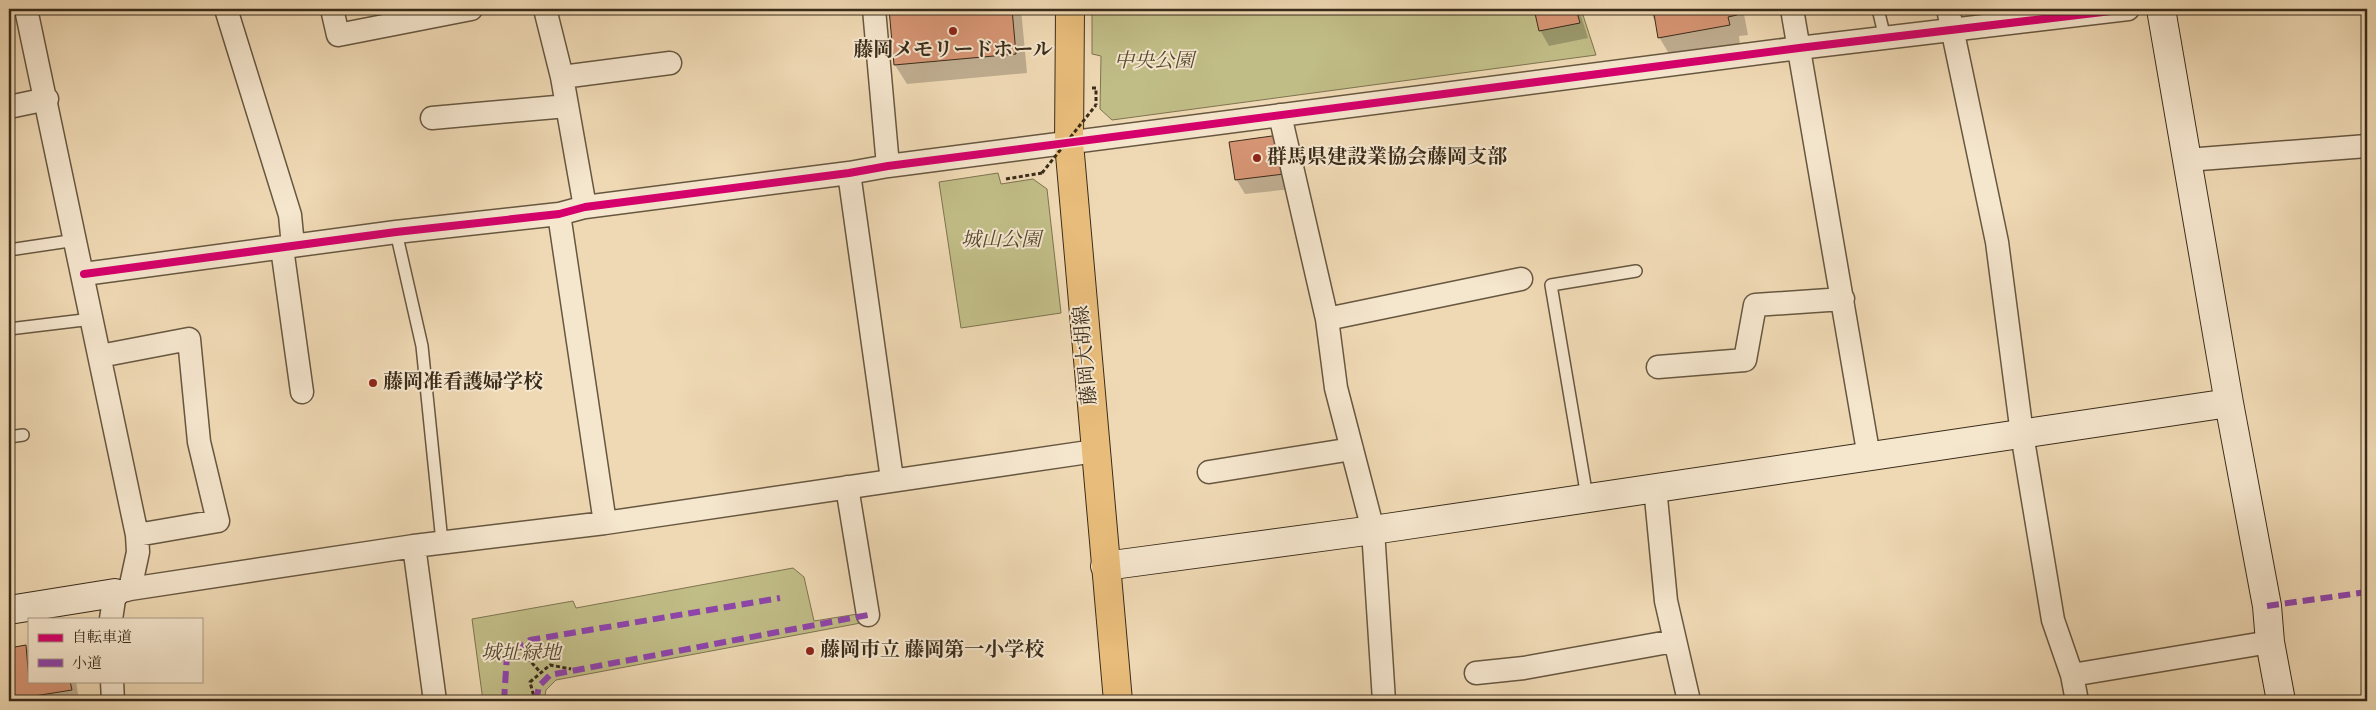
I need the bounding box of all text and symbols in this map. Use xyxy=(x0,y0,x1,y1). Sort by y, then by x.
marker: 藤岡メモリードホール xyxy=(947,25,959,37)
place label: 藤岡メモリードホール xyxy=(853,37,1053,66)
park label: 中央公園 xyxy=(1114,48,1197,77)
place label: 群馬県建設業協会藤岡支部 xyxy=(1267,144,1507,173)
marker: 群馬県建設業協会藤岡支部 xyxy=(1251,152,1263,164)
park label: 城山公園 xyxy=(961,227,1044,256)
street label: 藤岡大胡線 xyxy=(1068,304,1106,406)
place label: 藤岡准看護婦学校 xyxy=(383,369,543,398)
marker: 藤岡准看護婦学校 xyxy=(367,377,379,389)
legend xyxy=(28,618,202,682)
text: 自転車道 xyxy=(72,628,132,649)
place label: 藤岡市立 藤岡第一小学校 xyxy=(820,637,1044,666)
park label: 城址緑地 xyxy=(481,640,563,669)
marker: 藤岡市立 藤岡第一小学校 xyxy=(804,645,816,657)
text: 小道 xyxy=(72,654,102,675)

